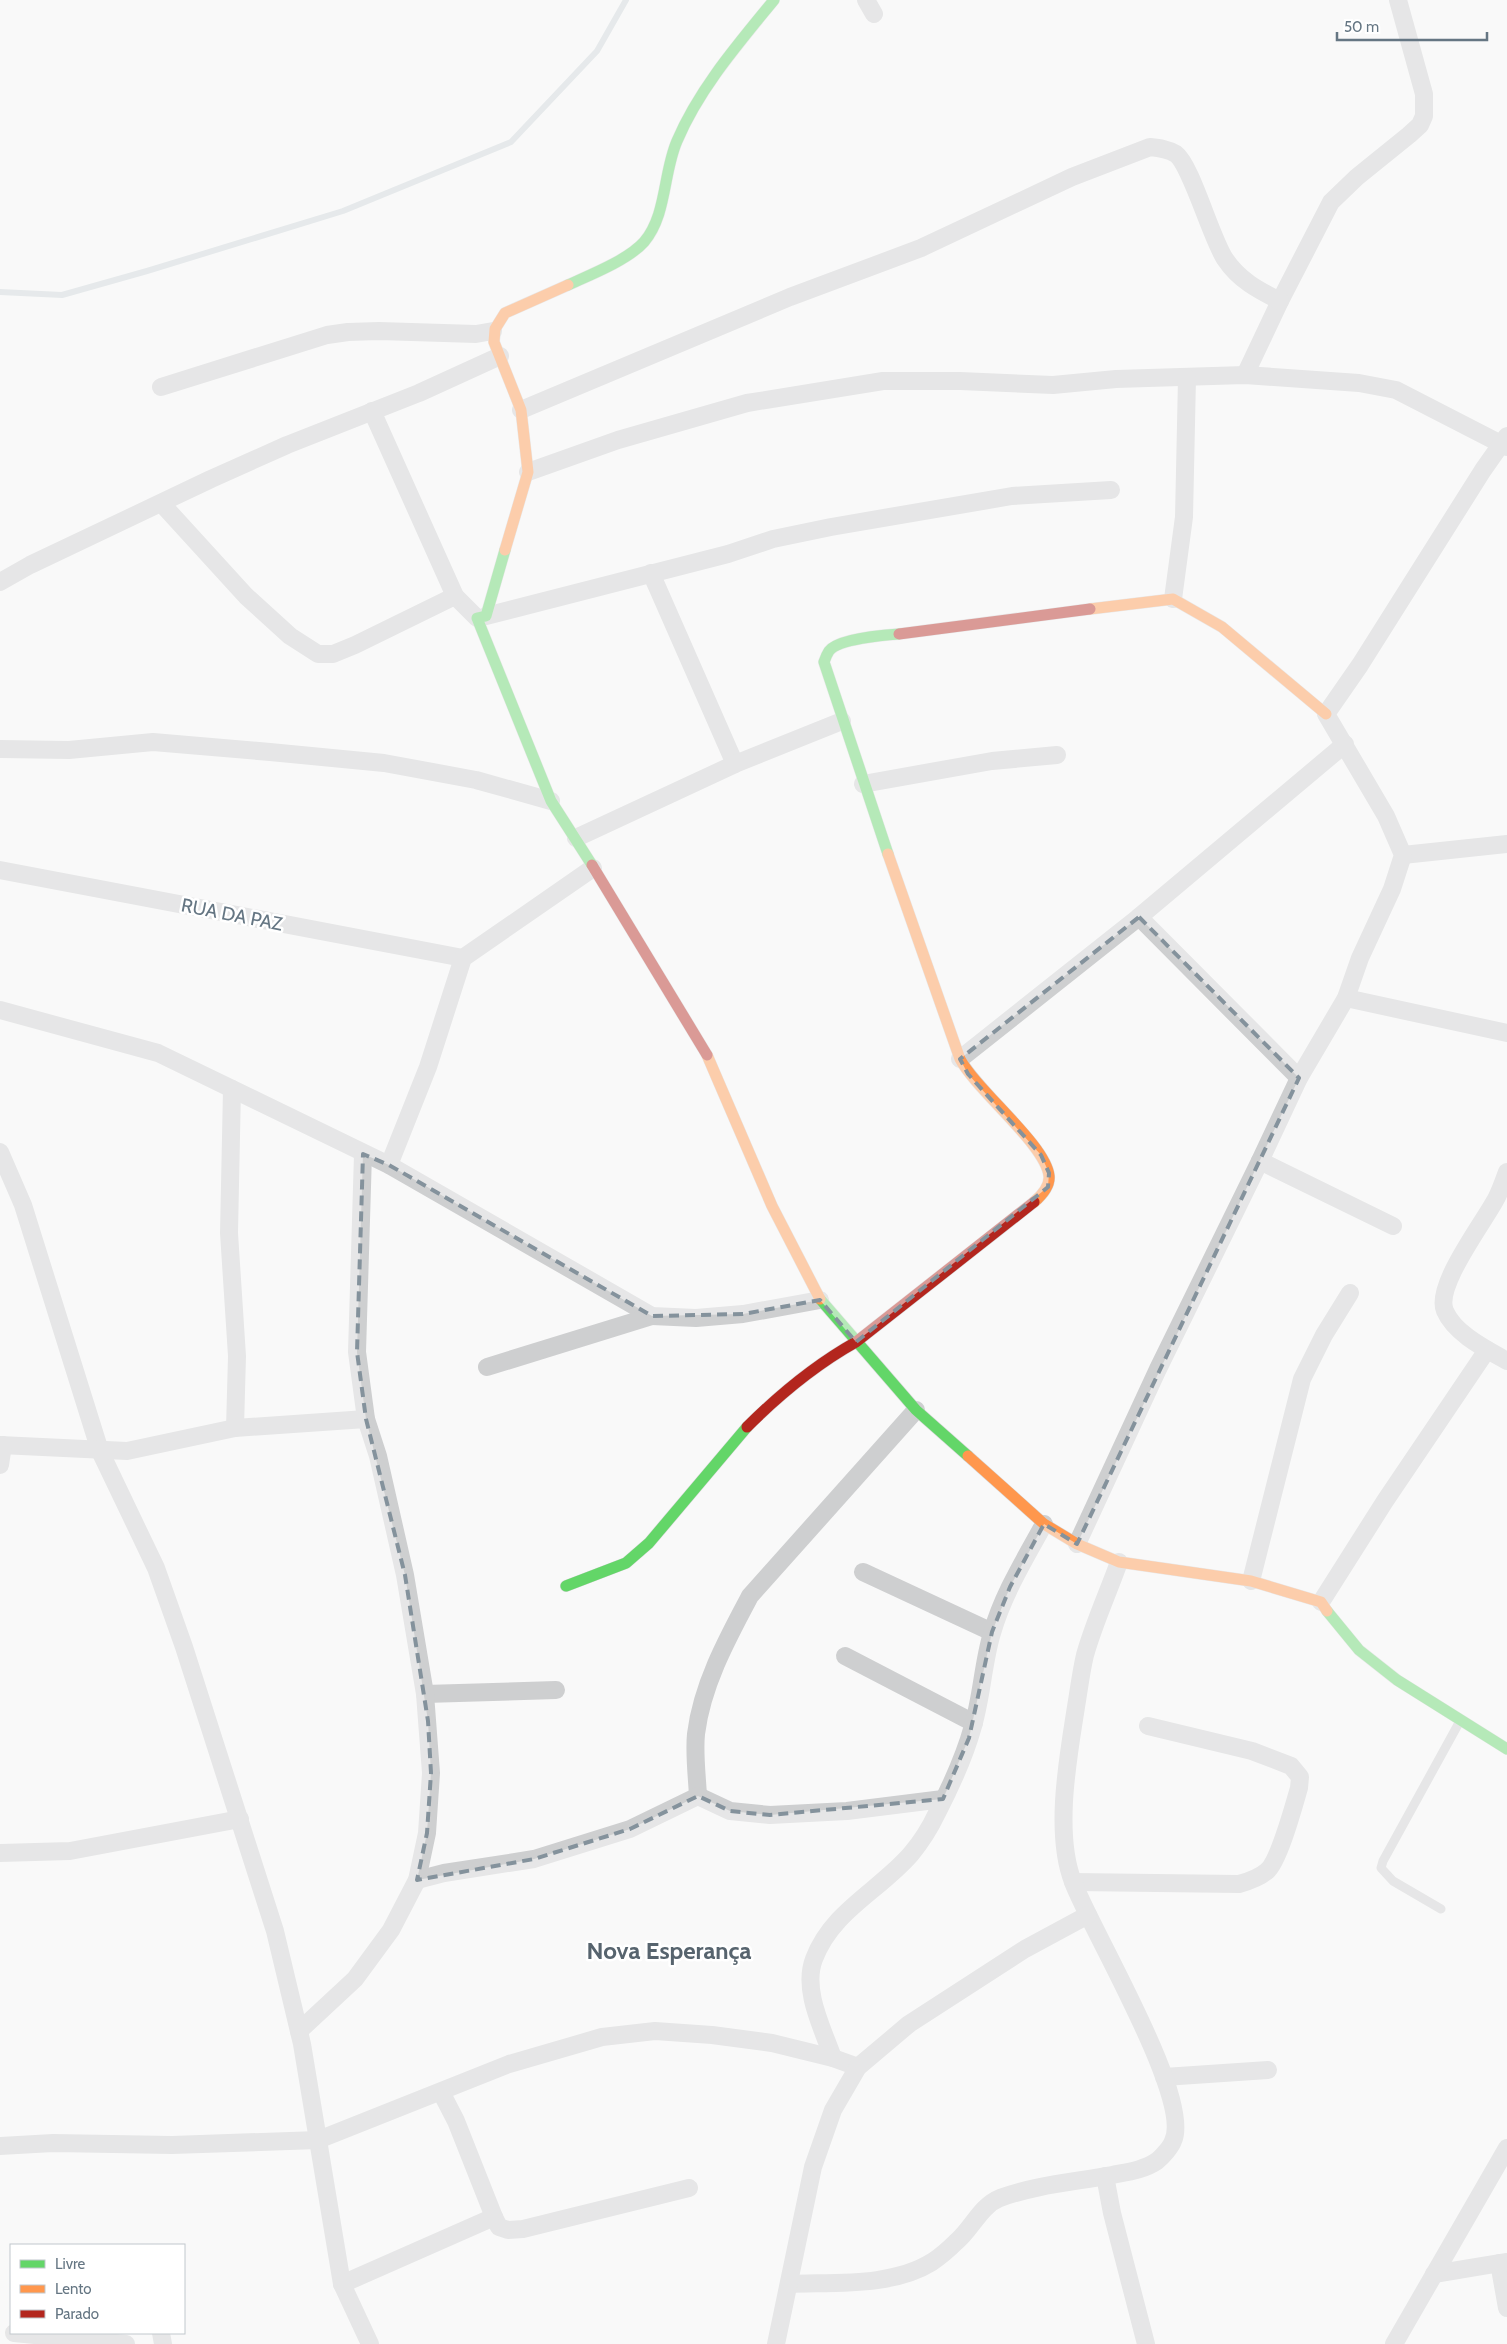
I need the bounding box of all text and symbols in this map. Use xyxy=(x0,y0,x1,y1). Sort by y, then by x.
scale bar xyxy=(1337,10,1487,42)
text: 50 m xyxy=(1344,18,1379,36)
street label: RUA DA PAZ xyxy=(179,893,285,936)
district label: Nova Esperança xyxy=(587,1936,752,1965)
legend xyxy=(10,2244,185,2334)
text: Livre xyxy=(55,2255,86,2273)
text: Lento xyxy=(55,2280,92,2298)
text: Parado xyxy=(55,2305,99,2323)

